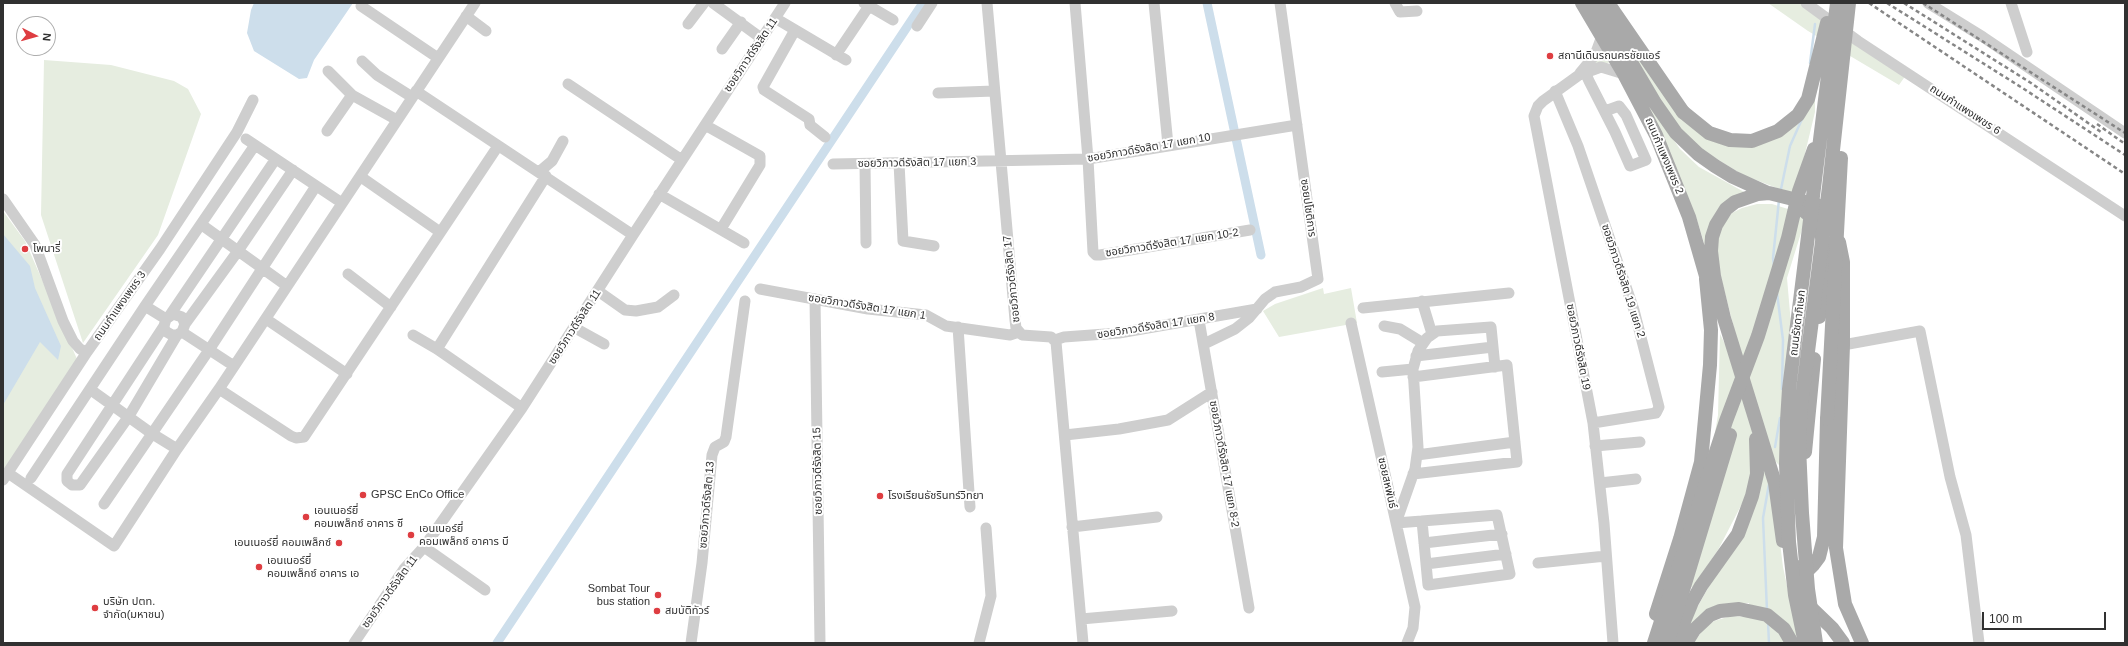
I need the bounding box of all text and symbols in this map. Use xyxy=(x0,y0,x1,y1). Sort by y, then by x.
street label: ซอยวิภาวดีรังสิต 11 xyxy=(721,15,781,95)
north arrow xyxy=(16,16,56,56)
text: N xyxy=(41,33,53,42)
place label: สถานีเดินรถนครชัยแอร์ xyxy=(1558,49,1660,63)
marker: สถานีเดินรถนครชัยแอร์ xyxy=(1545,51,1555,61)
street label: ถนนกำแพงเพชร 6 xyxy=(1927,82,2003,138)
street label: ถนนกำแพงเพชร 2 xyxy=(1642,116,1686,196)
street label: ซอยวิภาวดีรังสิต 17 แยก 10 xyxy=(1086,131,1212,165)
street label: ซอยวิภาวดีรังสิต 17 แยก 3 xyxy=(857,155,977,171)
street label: ซอยปโชติการ xyxy=(1297,178,1319,238)
street label: ซอยวิภาวดีรังสิต 19 แยก 2 xyxy=(1598,222,1648,340)
street label: ซอยวิภาวดีรังสิต 17 แยก 10-2 xyxy=(1104,226,1240,260)
street label: ซอยวิภาวดีรังสิต 17 xyxy=(1001,235,1023,323)
place label: โพนารี่ xyxy=(33,242,60,256)
marker: โพนารี่ xyxy=(20,244,30,254)
street label: ถนนกำแพงเพชร 3 xyxy=(91,269,149,343)
street label: ซอยวิภาวดีรังสิต 11 xyxy=(546,287,604,367)
street label: ถนนรัชดาภิเษก xyxy=(1787,289,1809,357)
street label: ซอยวิภาวดีรังสิต 17 แยก 1 xyxy=(807,291,927,323)
street label: ซอยวิภาวดีรังสิต 19 xyxy=(1563,303,1593,391)
street label: ซอยวิภาวดีรังสิต 17 แยก 8 xyxy=(1096,310,1216,342)
street label: ซอยวิภาวดีรังสิต 17 แยก 8-2 xyxy=(1206,400,1242,528)
street label: ซอยวิภาวดีรังสิต 15 xyxy=(811,427,825,515)
street label: ซอยสหพันธ์ xyxy=(1375,456,1399,510)
street label: ซอยวิภาวดีรังสิต 13 xyxy=(697,461,717,549)
place label: GPSC EnCo Office xyxy=(371,488,464,502)
place label: โรงเรียนธัชรินทร์วิทยา xyxy=(888,489,984,503)
marker: GPSC EnCo Office xyxy=(358,490,368,500)
marker: โรงเรียนธัชรินทร์วิทยา xyxy=(875,491,885,501)
place label: เอนเนอร์ยี่ คอมเพล็กซ์ อาคาร ซี xyxy=(314,504,403,530)
marker: เอนเนอร์ยี่ คอมเพล็กซ์ อาคาร ซี xyxy=(301,512,311,522)
place label: เอนเนอร์ยี่ คอมเพล็กซ์ อาคาร บี xyxy=(419,522,509,548)
marker: เอนเนอร์ยี่ คอมเพล็กซ์ อาคาร บี xyxy=(406,530,416,540)
place label: เอนเนอร์ยี่ คอมเพล็กซ์ xyxy=(234,536,331,550)
marker: เอนเนอร์ยี่ คอมเพล็กซ์ xyxy=(334,538,344,548)
street label: ซอยวิภาวดีรังสิต 11 xyxy=(359,553,421,631)
place label: เอนเนอร์ยี่ คอมเพล็กซ์ อาคาร เอ xyxy=(267,554,359,580)
marker: เอนเนอร์ยี่ คอมเพล็กซ์ อาคาร เอ xyxy=(254,562,264,572)
place label: Sombat Tour bus station xyxy=(588,582,650,608)
marker: Sombat Tour bus station xyxy=(653,590,663,600)
place label: บริษัท ปตท. จำกัด(มหาชน) xyxy=(103,595,164,621)
marker: บริษัท ปตท. จำกัด(มหาชน) xyxy=(90,603,100,613)
place label: สมบัติทัวร์ xyxy=(665,604,709,618)
scale bar xyxy=(1984,604,2108,630)
marker: สมบัติทัวร์ xyxy=(652,606,662,616)
text: 100 m xyxy=(1989,612,2022,626)

